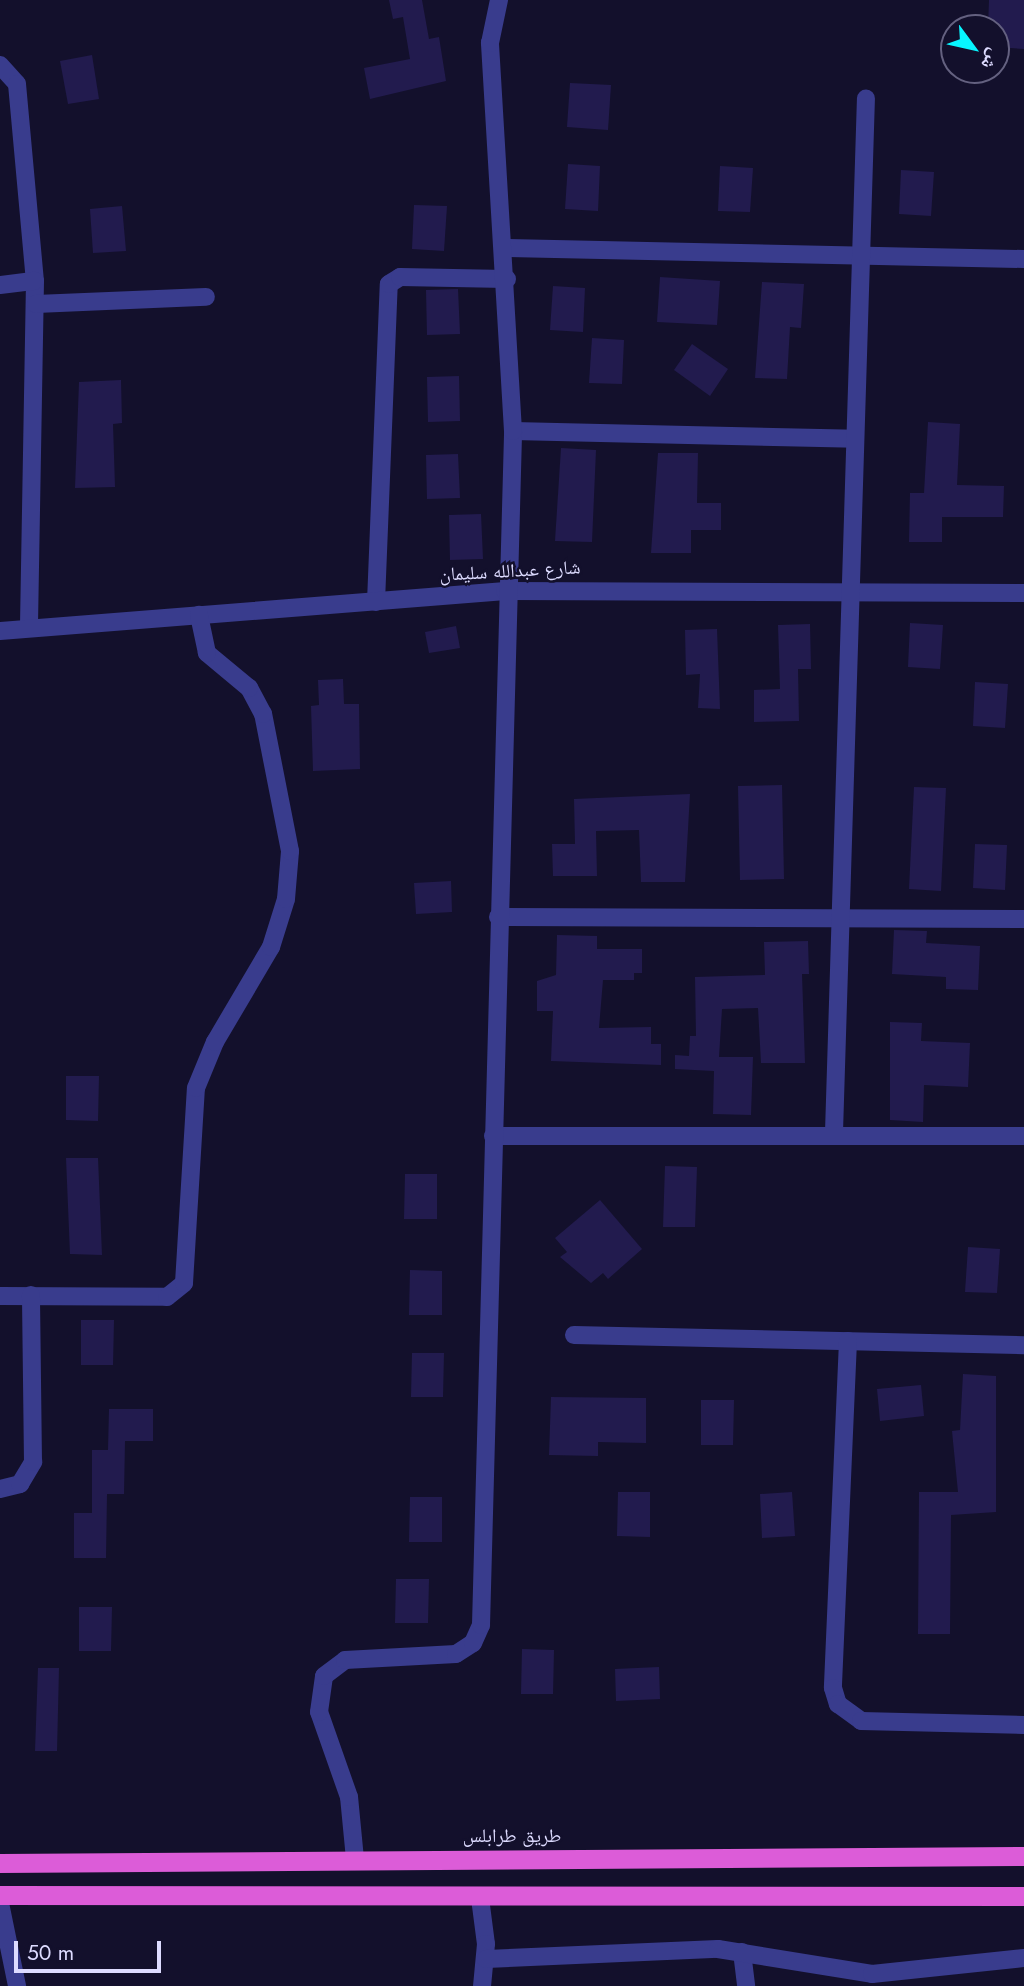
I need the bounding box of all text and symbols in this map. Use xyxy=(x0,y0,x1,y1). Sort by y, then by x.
north arrow xyxy=(940,14,1010,84)
text: ش xyxy=(975,44,1008,75)
street label: شارع عبدالله سليمان xyxy=(439,556,581,586)
street label: طريق طرابلس xyxy=(463,1825,561,1847)
scale bar xyxy=(18,1926,164,1970)
text: 50 m xyxy=(27,1938,74,1968)

